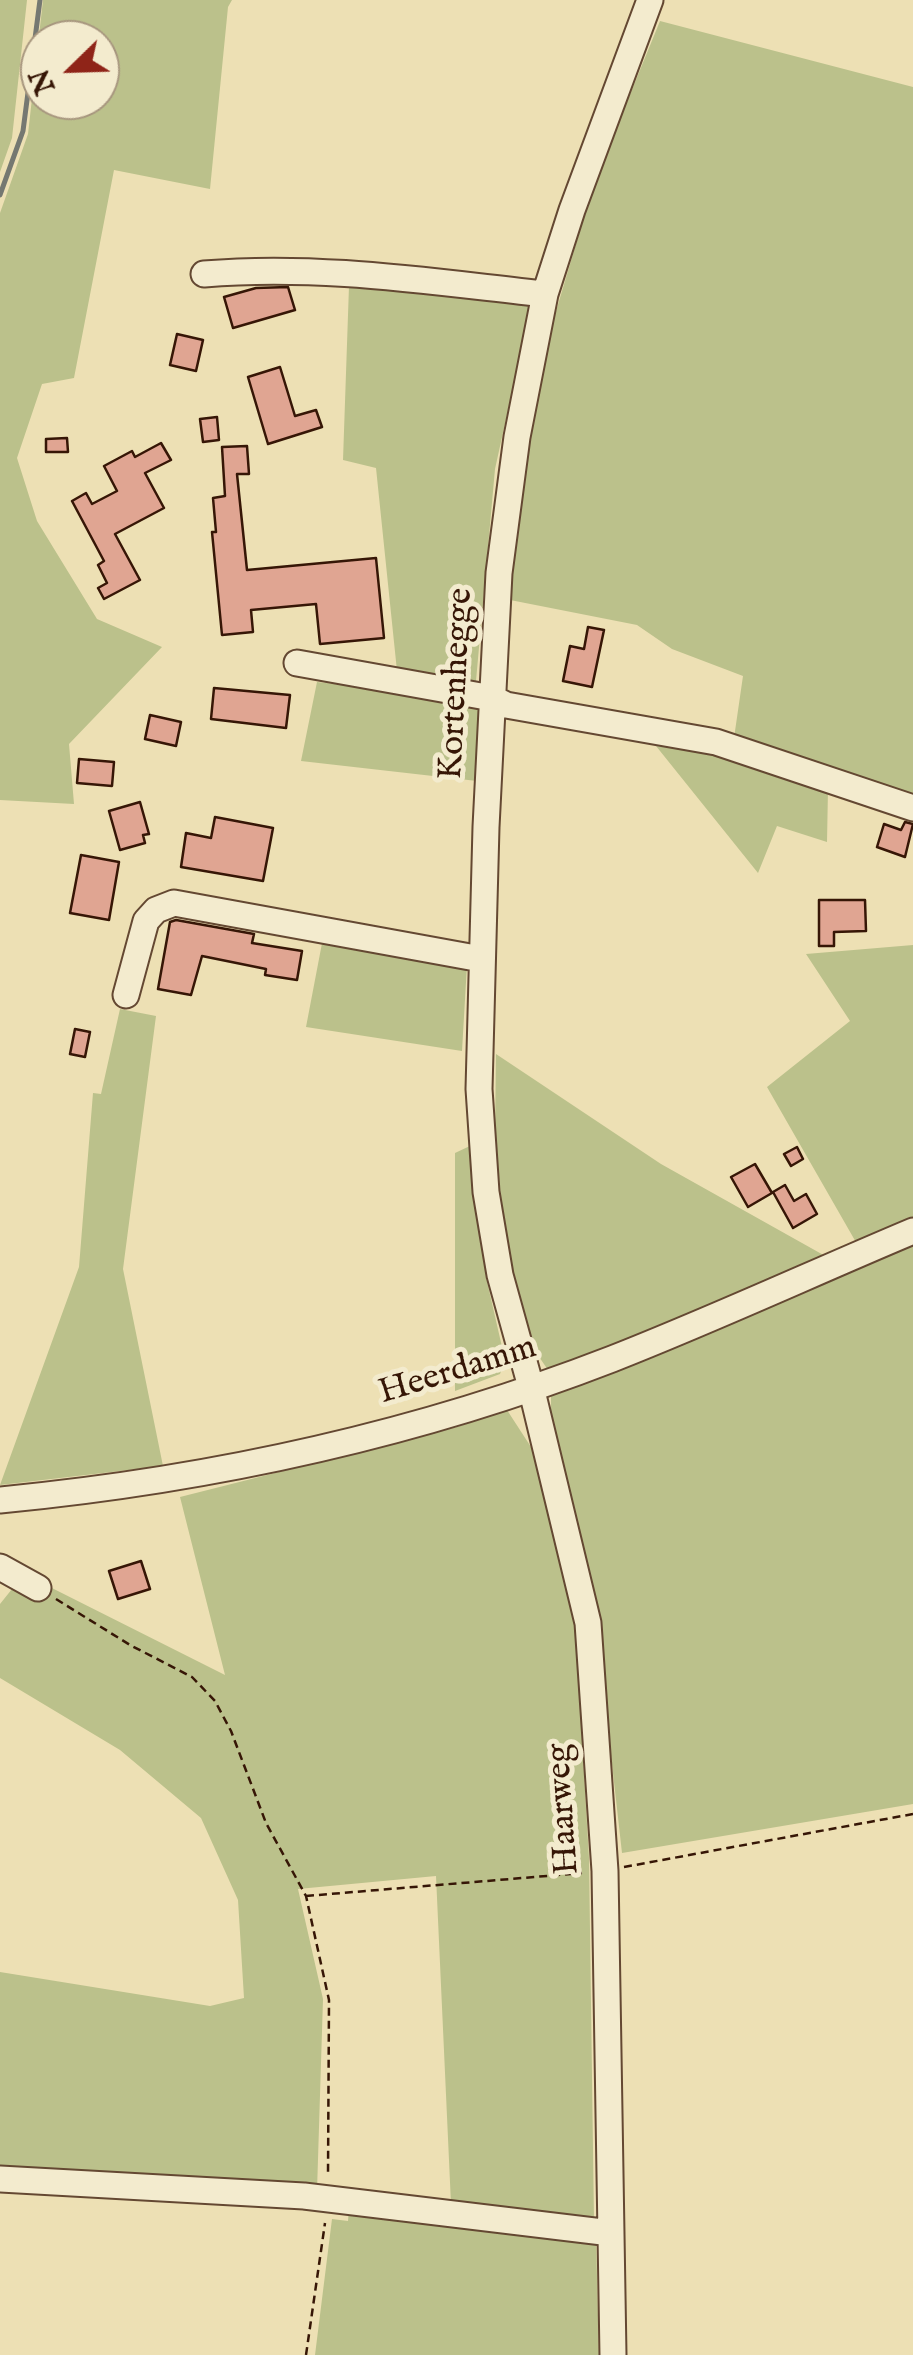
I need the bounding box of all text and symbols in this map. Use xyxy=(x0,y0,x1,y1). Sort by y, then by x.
north arrow xyxy=(20,20,120,120)
text: N xyxy=(23,63,65,99)
street label: Kortenhegge xyxy=(432,587,484,781)
street label: Heerdamm xyxy=(374,1328,542,1416)
street label: Haarweg xyxy=(539,1742,591,1876)

